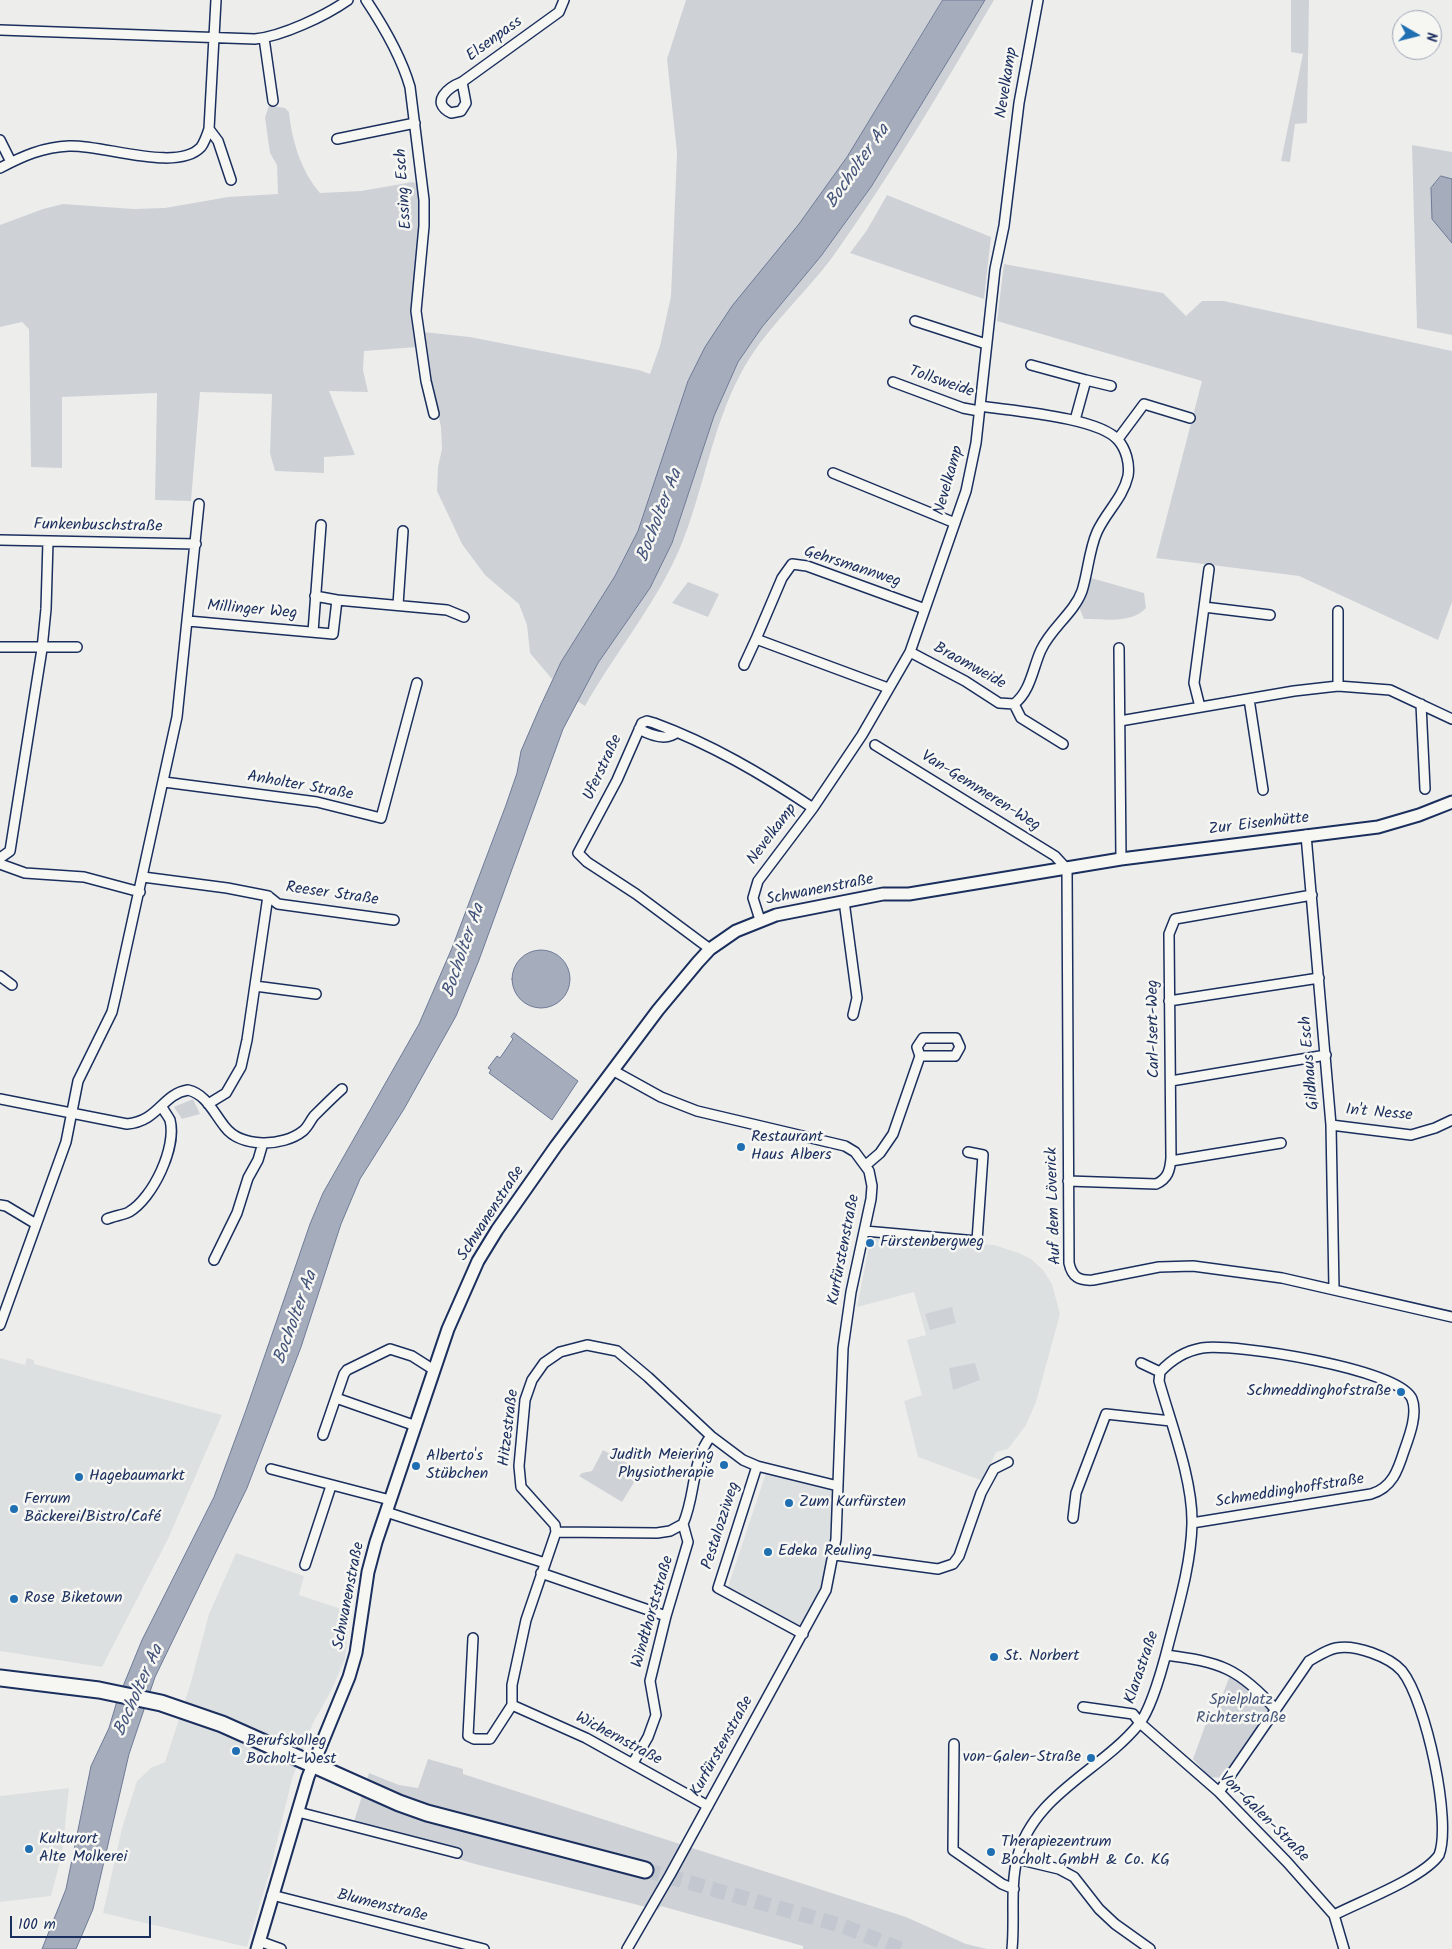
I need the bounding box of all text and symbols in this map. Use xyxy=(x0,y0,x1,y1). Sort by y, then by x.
north arrow xyxy=(1392,10,1442,60)
street label: Elsenpass xyxy=(463,13,527,67)
text: N xyxy=(1419,31,1442,43)
street label: Nevelkamp xyxy=(993,46,1023,120)
water label: Bocholter Aa xyxy=(822,121,896,213)
street label: Essing Esch xyxy=(393,148,417,230)
street label: Tollsweide xyxy=(906,363,976,403)
street label: Nevelkamp xyxy=(931,444,969,518)
water label: Bocholter Aa xyxy=(633,467,689,565)
street label: Funkenbuschstraße xyxy=(33,516,163,538)
street label: Gehrsmannweg xyxy=(801,543,903,593)
street label: Millinger Weg xyxy=(206,597,298,625)
street label: Braomweide xyxy=(929,639,1009,695)
street label: Uferstraße xyxy=(580,732,628,804)
street label: Van-Gemmeren-Weg xyxy=(917,748,1043,836)
street label: Anholter Straße xyxy=(246,768,354,806)
street label: Nevelkamp xyxy=(744,801,802,869)
street label: Zur Eisenhütte xyxy=(1208,809,1310,841)
street label: Schwanenstraße xyxy=(765,871,875,911)
street label: Reeser Straße xyxy=(284,879,380,911)
water label: Bocholter Aa xyxy=(439,901,491,1001)
street label: Carl-Isert-Weg xyxy=(1145,979,1165,1079)
street label: Gildhaus Esch xyxy=(1297,1015,1325,1111)
street label: In't Nesse xyxy=(1345,1102,1413,1126)
place label: Restaurant Haus Albers xyxy=(751,1128,832,1166)
marker: Restaurant Haus Albers xyxy=(735,1141,747,1153)
street label: Auf dem Löverick xyxy=(1043,1147,1067,1265)
street label: Schwanenstraße xyxy=(454,1163,530,1265)
street label: Kurfürstenstraße xyxy=(825,1193,865,1307)
place label: Fürstenbergweg xyxy=(880,1233,984,1253)
marker: Fürstenbergweg xyxy=(864,1237,876,1249)
water label: Bocholter Aa xyxy=(270,1269,324,1367)
place label: Schmeddinghofstraße xyxy=(1247,1382,1391,1402)
marker: Schmeddinghofstraße xyxy=(1395,1386,1407,1398)
street label: Hitzestraße xyxy=(496,1388,524,1468)
place label: Judith Meiering Physiotherapie xyxy=(610,1446,714,1484)
place label: Alberto's Stübchen xyxy=(426,1447,488,1485)
marker: Judith Meiering Physiotherapie xyxy=(718,1459,730,1471)
marker: Alberto's Stübchen xyxy=(410,1460,422,1472)
place label: Hagebaumarkt xyxy=(89,1467,185,1487)
marker: Hagebaumarkt xyxy=(73,1471,85,1483)
street label: Schmeddinghoffstraße xyxy=(1214,1471,1366,1513)
street label: Pestalozziweg xyxy=(699,1480,745,1572)
place label: Ferrum Bäckerei/Bistro/Café xyxy=(24,1490,161,1528)
place label: Zum Kurfürsten xyxy=(799,1493,906,1513)
marker: Zum Kurfürsten xyxy=(783,1497,795,1509)
marker: Ferrum Bäckerei/Bistro/Café xyxy=(8,1503,20,1515)
street label: Schwanenstraße xyxy=(330,1541,370,1651)
place label: Edeka Reuling xyxy=(778,1542,872,1562)
marker: Edeka Reuling xyxy=(762,1546,774,1558)
street label: Windthorststraße xyxy=(629,1554,679,1670)
place label: Rose Biketown xyxy=(24,1589,122,1609)
marker: Rose Biketown xyxy=(8,1593,20,1605)
street label: Klarastraße xyxy=(1122,1629,1164,1707)
water label: Bocholter Aa xyxy=(110,1642,170,1740)
place label: St. Norbert xyxy=(1004,1647,1079,1667)
marker: St. Norbert xyxy=(988,1651,1000,1663)
park label: Spielplatz Richterstraße xyxy=(1196,1691,1286,1729)
street label: Kurfürstenstraße xyxy=(687,1693,759,1801)
street label: Wichernstraße xyxy=(571,1709,665,1771)
place label: Berufskolleg Bocholt-West xyxy=(246,1732,337,1770)
marker: Berufskolleg Bocholt-West xyxy=(230,1745,242,1757)
place label: von-Galen-Straße xyxy=(963,1748,1081,1768)
marker: von-Galen-Straße xyxy=(1085,1752,1097,1764)
street label: Von-Galen-Straße xyxy=(1214,1769,1312,1867)
place label: Kulturort Alte Molkerei xyxy=(39,1830,127,1868)
place label: Therapiezentrum Bocholt GmbH & Co. KG xyxy=(1001,1833,1170,1871)
marker: Kulturort Alte Molkerei xyxy=(23,1843,35,1855)
marker: Therapiezentrum Bocholt GmbH & Co. KG xyxy=(985,1846,997,1858)
street label: Blumenstraße xyxy=(335,1886,429,1928)
scale bar xyxy=(12,1906,154,1938)
text: 100 m xyxy=(18,1913,56,1937)

